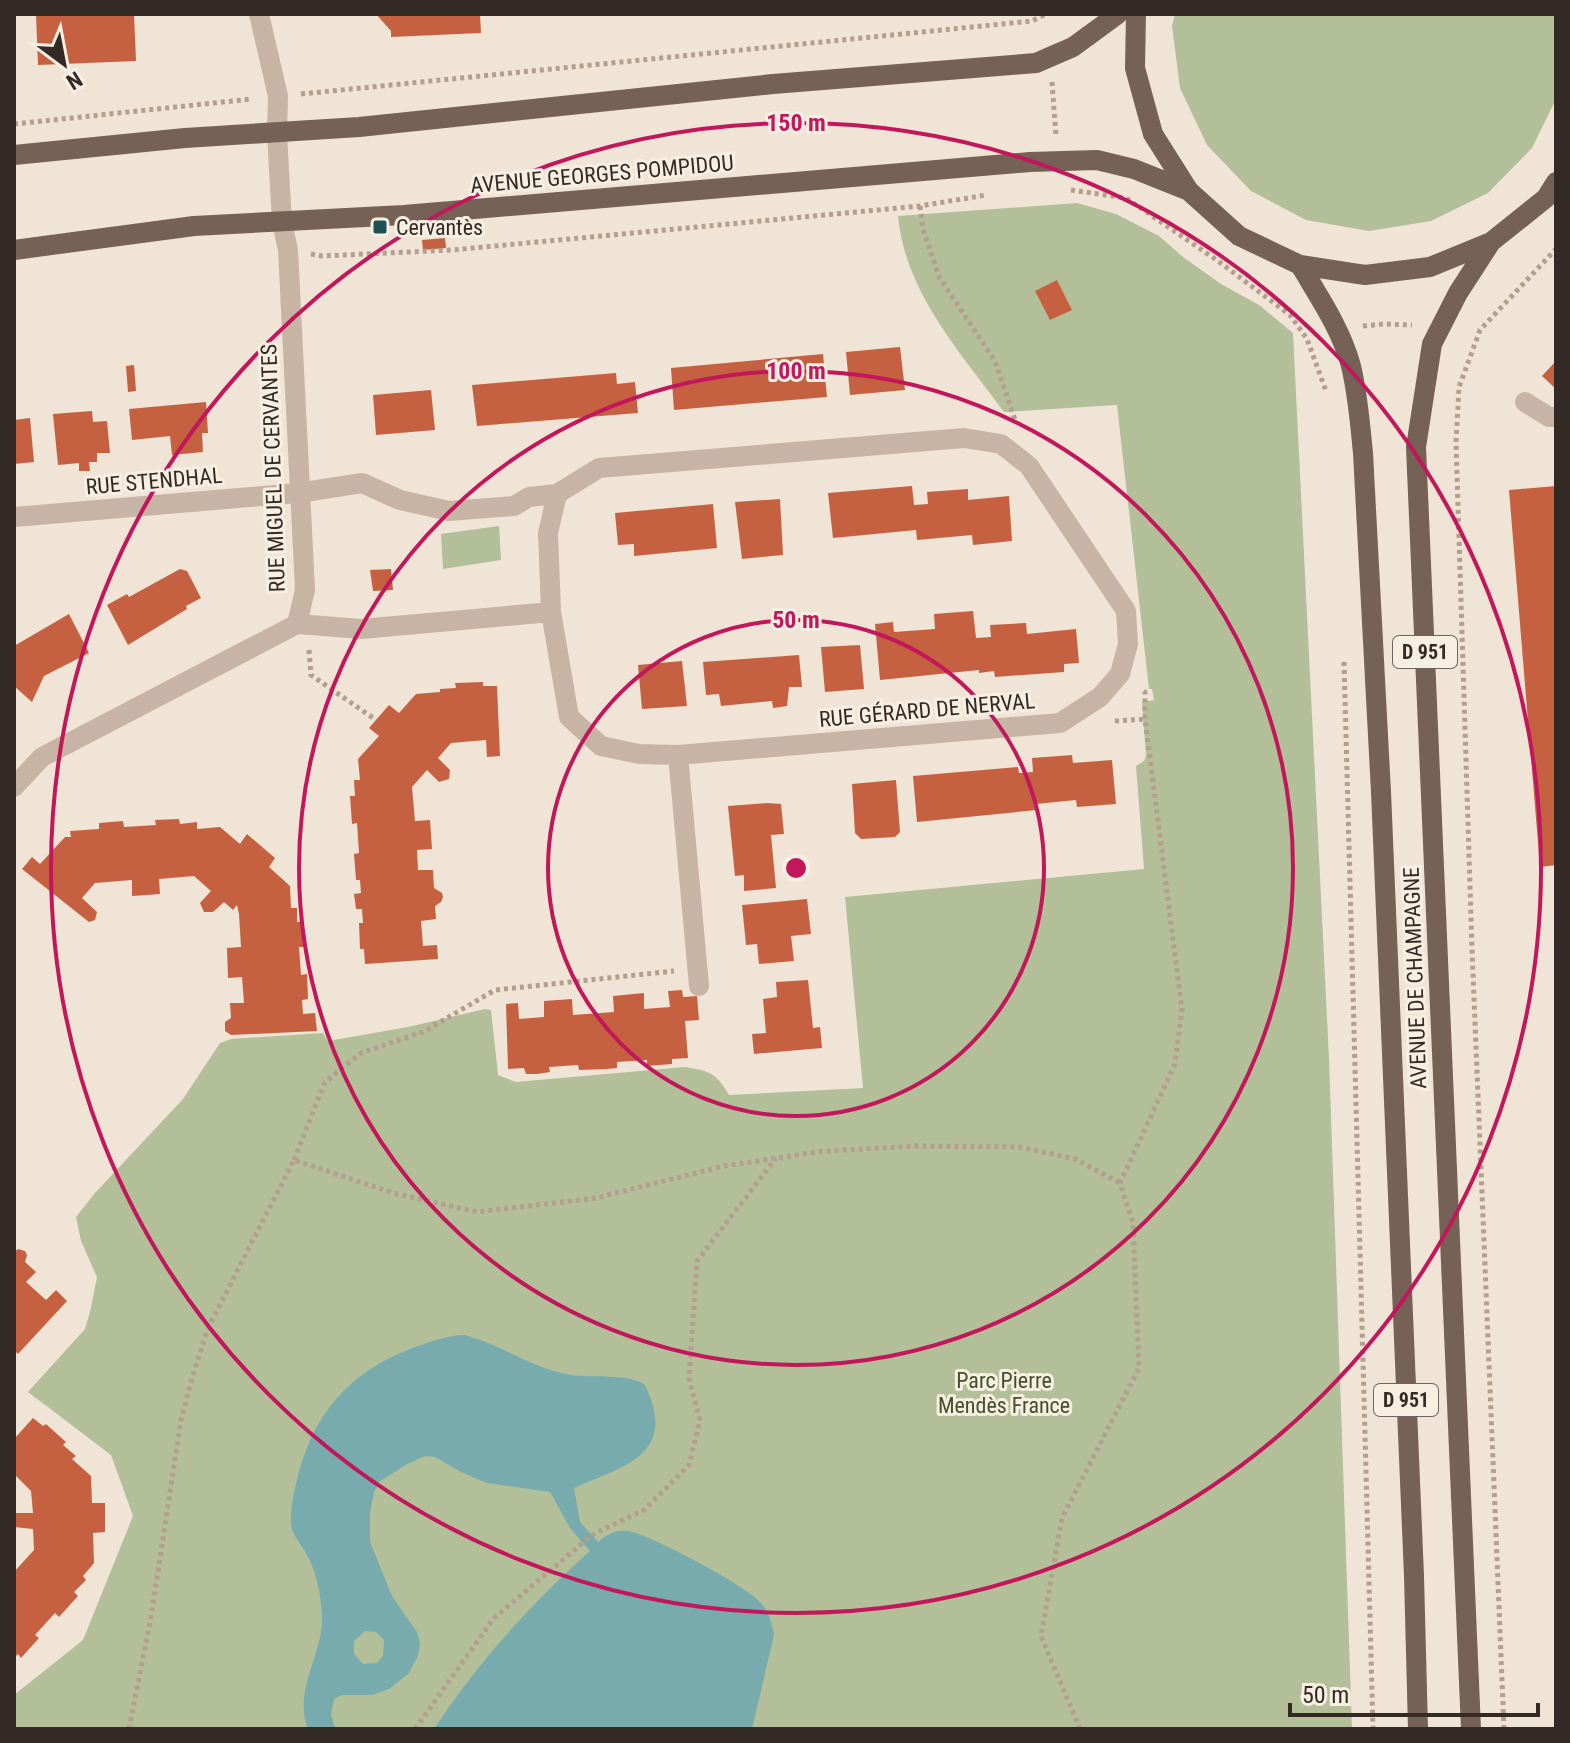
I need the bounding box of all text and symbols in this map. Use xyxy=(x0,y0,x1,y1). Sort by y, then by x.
north arrow xyxy=(24,24,104,104)
text: N xyxy=(62,66,87,95)
text: 150 m xyxy=(766,109,826,137)
street label: AVENUE GEORGES POMPIDOU xyxy=(469,150,735,198)
place label: Cervantès xyxy=(396,215,483,240)
marker: Cervantès xyxy=(371,218,389,236)
street label: RUE MIGUEL DE CERVANTES xyxy=(256,343,290,593)
text: 100 m xyxy=(766,357,826,385)
street label: RUE STENDHAL xyxy=(85,463,223,499)
text: 50 m xyxy=(772,606,820,634)
road number: D 951 xyxy=(1393,636,1457,668)
street label: RUE GÉRARD DE NERVAL xyxy=(818,688,1036,732)
centre of rings xyxy=(782,854,810,882)
street label: AVENUE DE CHAMPAGNE xyxy=(1399,867,1431,1089)
park label: Parc Pierre Mendès France xyxy=(938,1368,1070,1418)
road number: D 951 xyxy=(1374,1384,1438,1416)
scale bar xyxy=(1290,1667,1538,1717)
text: 50 m xyxy=(1302,1681,1349,1709)

